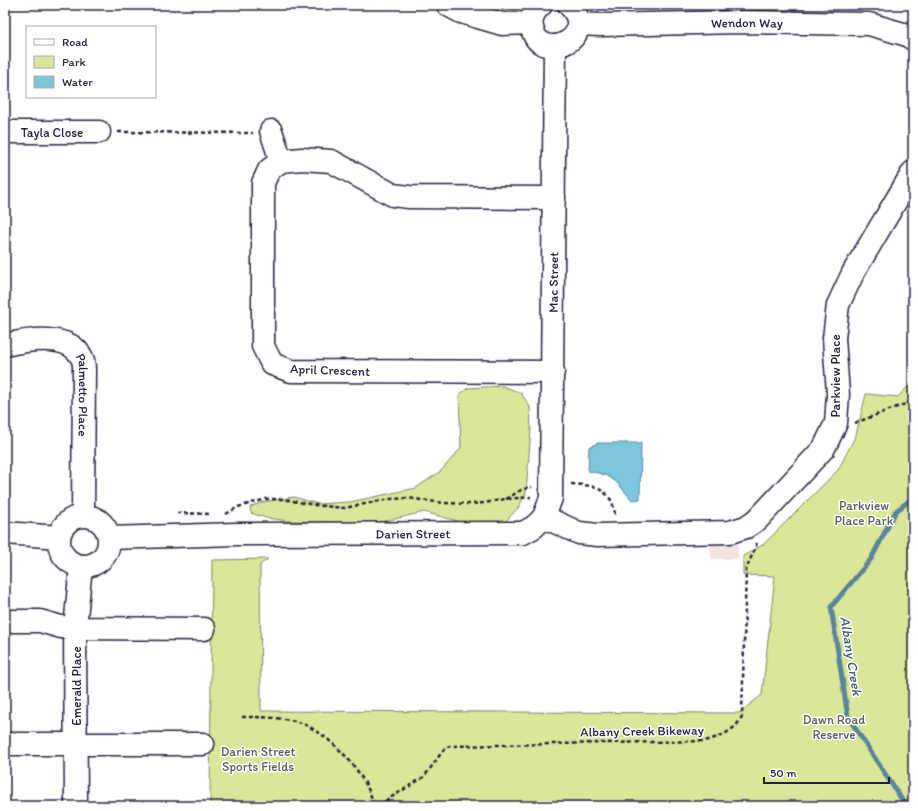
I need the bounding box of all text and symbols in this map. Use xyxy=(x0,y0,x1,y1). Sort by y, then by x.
street label: Wendon Way xyxy=(711,14,783,30)
legend xyxy=(26,26,156,98)
text: Road xyxy=(62,35,88,49)
text: Park xyxy=(62,55,86,69)
text: Water xyxy=(62,75,93,89)
street label: Tayla Close xyxy=(21,125,83,140)
street label: Mac Street xyxy=(545,252,561,313)
street label: Parkview Place xyxy=(828,334,843,418)
street label: Palmetto Place xyxy=(73,351,92,436)
street label: April Crescent xyxy=(290,361,370,379)
park label: Parkview Place Park xyxy=(835,498,894,528)
street label: Darien Street xyxy=(376,526,450,541)
water label: Albany Creek xyxy=(836,615,866,698)
street label: Emerald Place xyxy=(69,646,84,726)
park label: Dawn Road Reserve xyxy=(803,712,865,742)
street label: Albany Creek Bikeway xyxy=(580,722,704,740)
park label: Darien Street Sports Fields xyxy=(221,744,295,774)
scale bar xyxy=(764,759,889,785)
text: 50 m xyxy=(770,766,796,780)

